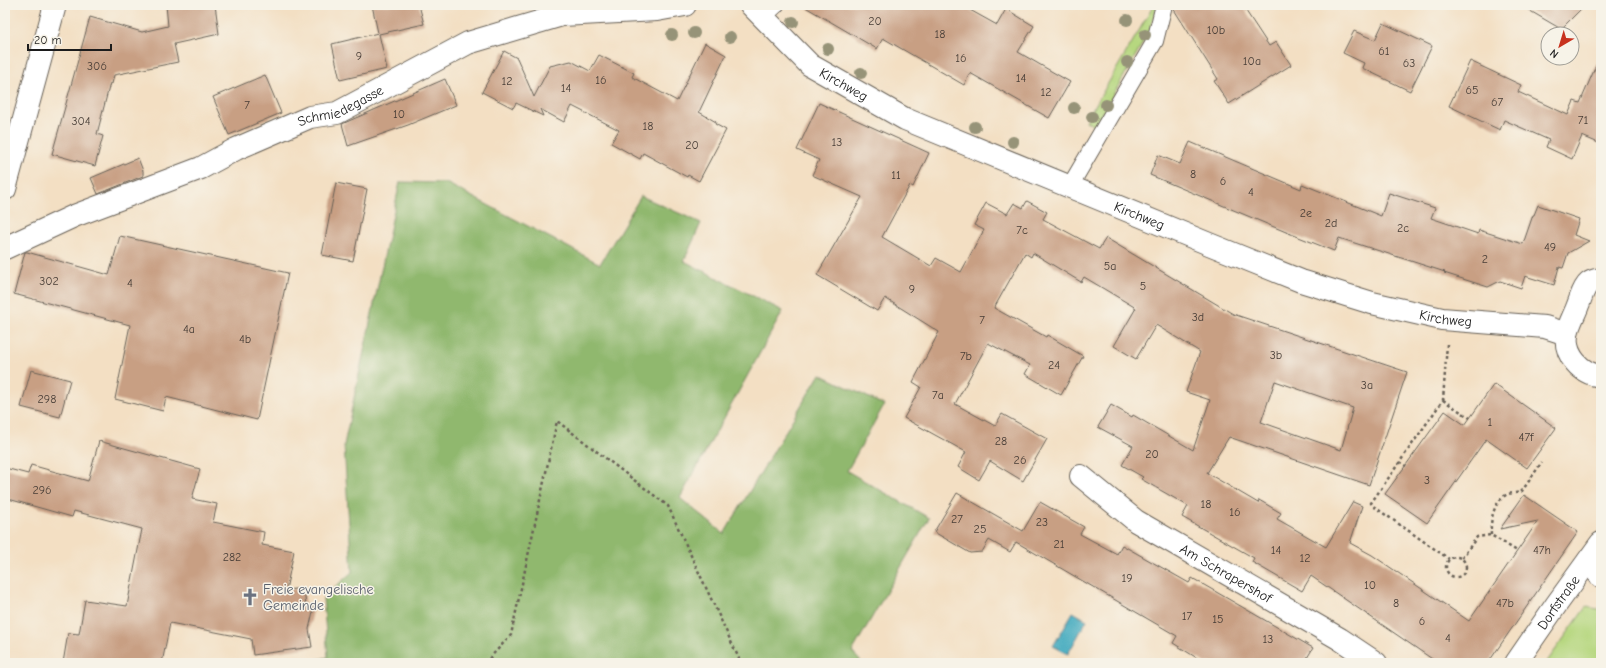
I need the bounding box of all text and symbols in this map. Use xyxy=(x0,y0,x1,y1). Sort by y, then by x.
house number: 20 xyxy=(868,14,882,28)
house number: 10b xyxy=(1207,23,1225,37)
scale bar xyxy=(28,26,111,52)
north arrow xyxy=(1540,26,1580,66)
house number: 18 xyxy=(935,27,945,41)
text: 20 m xyxy=(34,33,62,47)
house number: 61 xyxy=(1378,44,1390,58)
text: N xyxy=(1547,46,1561,61)
house number: 9 xyxy=(356,49,362,63)
house number: 16 xyxy=(955,51,967,65)
house number: 10a xyxy=(1243,54,1261,68)
house number: 63 xyxy=(1403,56,1415,70)
house number: 306 xyxy=(87,59,107,73)
street label: Kirchweg xyxy=(816,64,871,105)
house number: 14 xyxy=(1016,71,1026,85)
house number: 16 xyxy=(595,73,607,87)
house number: 12 xyxy=(501,74,513,88)
house number: 14 xyxy=(561,81,571,95)
street label: Schmiedegasse xyxy=(295,82,386,130)
house number: 65 xyxy=(1465,83,1479,97)
house number: 12 xyxy=(1040,85,1052,99)
house number: 67 xyxy=(1491,95,1503,109)
house number: 7 xyxy=(244,98,250,112)
house number: 10 xyxy=(393,107,405,121)
house number: 71 xyxy=(1578,113,1588,127)
house number: 304 xyxy=(71,114,91,128)
house number: 18 xyxy=(643,119,653,133)
house number: 13 xyxy=(832,135,842,149)
house number: 20 xyxy=(685,138,699,152)
house number: 8 xyxy=(1190,167,1196,181)
house number: 11 xyxy=(891,168,901,182)
house number: 6 xyxy=(1220,174,1226,188)
house number: 4 xyxy=(1248,185,1254,199)
street label: Kirchweg xyxy=(1112,198,1167,234)
house number: 2e xyxy=(1300,206,1312,220)
house number: 2d xyxy=(1325,216,1337,230)
house number: 2c xyxy=(1397,221,1409,235)
house number: 7c xyxy=(1016,223,1028,237)
house number: 49 xyxy=(1544,240,1556,254)
house number: 2 xyxy=(1482,252,1488,266)
house number: 5a xyxy=(1104,259,1116,273)
house number: 302 xyxy=(39,274,59,288)
house number: 4 xyxy=(127,276,133,290)
house number: 5 xyxy=(1140,279,1146,293)
house number: 9 xyxy=(909,282,915,296)
street label: Kirchweg xyxy=(1418,306,1473,330)
house number: 3d xyxy=(1192,310,1204,324)
house number: 7 xyxy=(979,313,985,327)
house number: 4a xyxy=(183,322,195,336)
house number: 4b xyxy=(239,332,251,346)
house number: 3b xyxy=(1270,348,1282,362)
house number: 7b xyxy=(960,349,972,363)
house number: 24 xyxy=(1048,358,1060,372)
house number: 3a xyxy=(1361,378,1373,392)
house number: 7a xyxy=(932,388,944,402)
house number: 298 xyxy=(38,392,56,406)
house number: 1 xyxy=(1488,415,1493,429)
house number: 47f xyxy=(1519,430,1534,444)
house number: 28 xyxy=(995,434,1007,448)
house number: 20 xyxy=(1145,447,1159,461)
house number: 26 xyxy=(1014,453,1026,467)
house number: 3 xyxy=(1424,473,1430,487)
house number: 296 xyxy=(32,483,52,497)
house number: 18 xyxy=(1201,497,1211,511)
house number: 16 xyxy=(1229,505,1241,519)
house number: 27 xyxy=(951,512,963,526)
house number: 23 xyxy=(1036,515,1048,529)
house number: 25 xyxy=(974,522,986,536)
house number: 21 xyxy=(1053,537,1065,551)
street label: Am Schrapershof xyxy=(1177,540,1276,607)
house number: 14 xyxy=(1271,543,1281,557)
house number: 47h xyxy=(1533,543,1551,557)
house number: 282 xyxy=(223,550,241,564)
house number: 12 xyxy=(1299,551,1311,565)
house number: 19 xyxy=(1121,571,1133,585)
street label: Dorfstraße xyxy=(1534,572,1584,633)
house number: 10 xyxy=(1364,578,1376,592)
place label: Freie evangelische Gemeinde xyxy=(263,581,374,614)
church icon: Freie evangelische Gemeinde xyxy=(240,587,260,607)
house number: 8 xyxy=(1393,596,1399,610)
house number: 47b xyxy=(1496,596,1514,610)
house number: 17 xyxy=(1182,609,1193,623)
house number: 15 xyxy=(1212,612,1224,626)
house number: 6 xyxy=(1419,614,1425,628)
house number: 4 xyxy=(1445,631,1451,645)
house number: 13 xyxy=(1263,632,1273,646)

